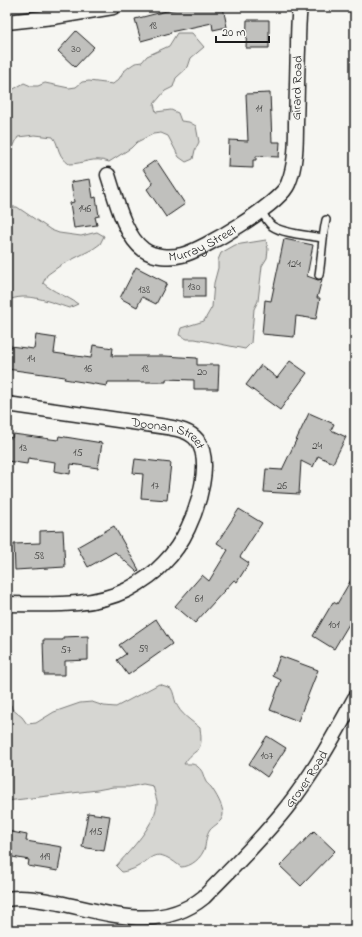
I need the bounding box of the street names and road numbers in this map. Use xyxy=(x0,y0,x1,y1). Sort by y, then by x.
street label: Girard Road xyxy=(287,55,307,120)
street label: Murray Street xyxy=(168,220,241,266)
street label: Doonan Street xyxy=(129,412,210,453)
street label: Grover Road xyxy=(280,746,333,812)

